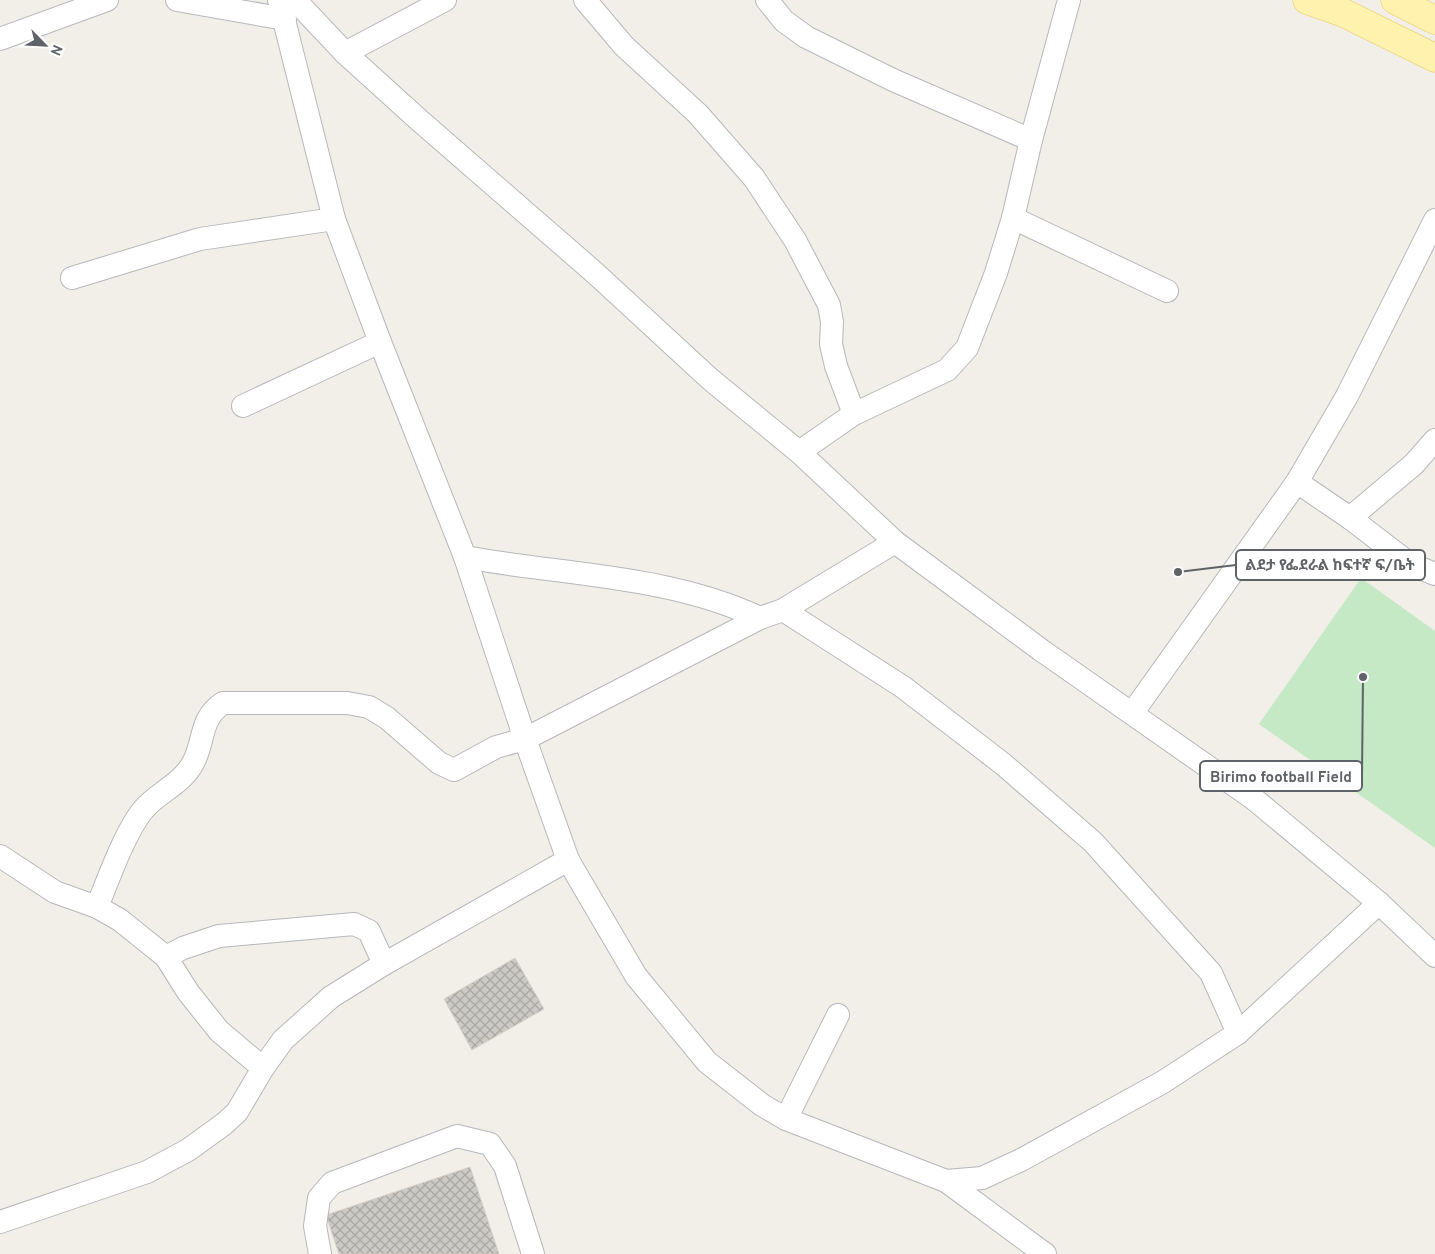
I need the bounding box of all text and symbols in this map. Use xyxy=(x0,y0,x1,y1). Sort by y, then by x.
north arrow xyxy=(20,20,70,70)
text: N xyxy=(46,42,65,58)
callout: ልደታ የፌደራል ከፍተኛ ፍ/ቤት xyxy=(1236,550,1425,580)
text: ልደታ የፌደራል ከፍተኛ ፍ/ቤት xyxy=(1245,557,1415,576)
callout: Birimo football Field xyxy=(1200,761,1362,791)
text: Birimo football Field xyxy=(1210,769,1352,788)

